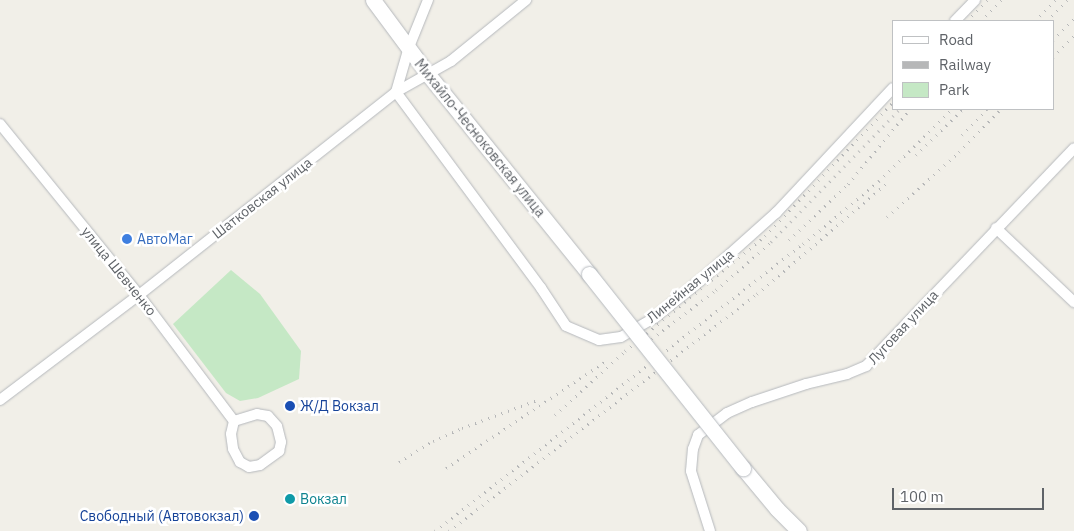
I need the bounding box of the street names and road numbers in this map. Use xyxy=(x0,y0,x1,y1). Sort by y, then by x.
street label: Михайло-Чесноковская улица xyxy=(411,56,549,220)
street label: Шатковская улица xyxy=(209,154,315,242)
street label: улица Шевченко xyxy=(78,223,160,319)
street label: Линейная улица xyxy=(643,246,737,326)
street label: Луговая улица xyxy=(864,287,942,367)

